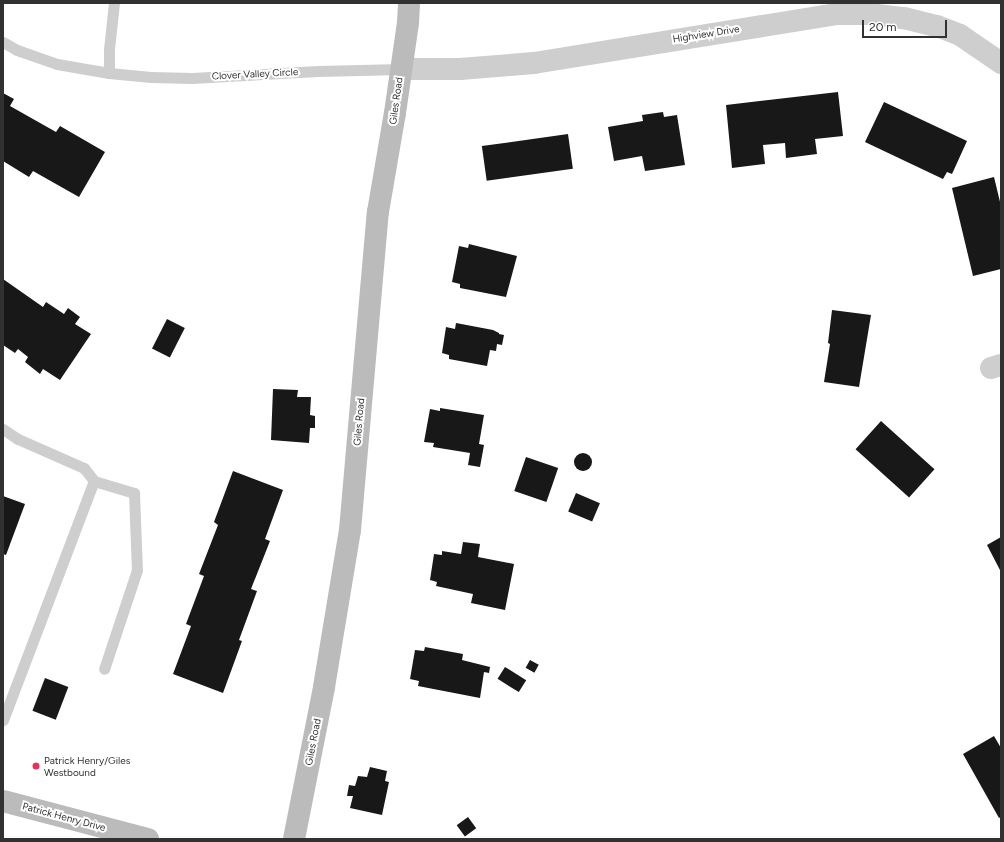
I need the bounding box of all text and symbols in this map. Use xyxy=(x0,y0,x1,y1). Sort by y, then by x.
scale bar xyxy=(864,12,949,38)
text: 20 m xyxy=(869,20,897,34)
street label: Highview Drive xyxy=(672,23,740,45)
street label: Clover Valley Circle xyxy=(211,66,299,82)
street label: Giles Road xyxy=(387,77,405,125)
street label: Giles Road xyxy=(351,398,367,446)
street label: Giles Road xyxy=(303,717,323,767)
place label: Patrick Henry/Giles Westbound xyxy=(44,754,130,778)
marker: Patrick Henry/Giles Westbound xyxy=(31,761,41,771)
street label: Patrick Henry Drive xyxy=(21,800,107,834)

